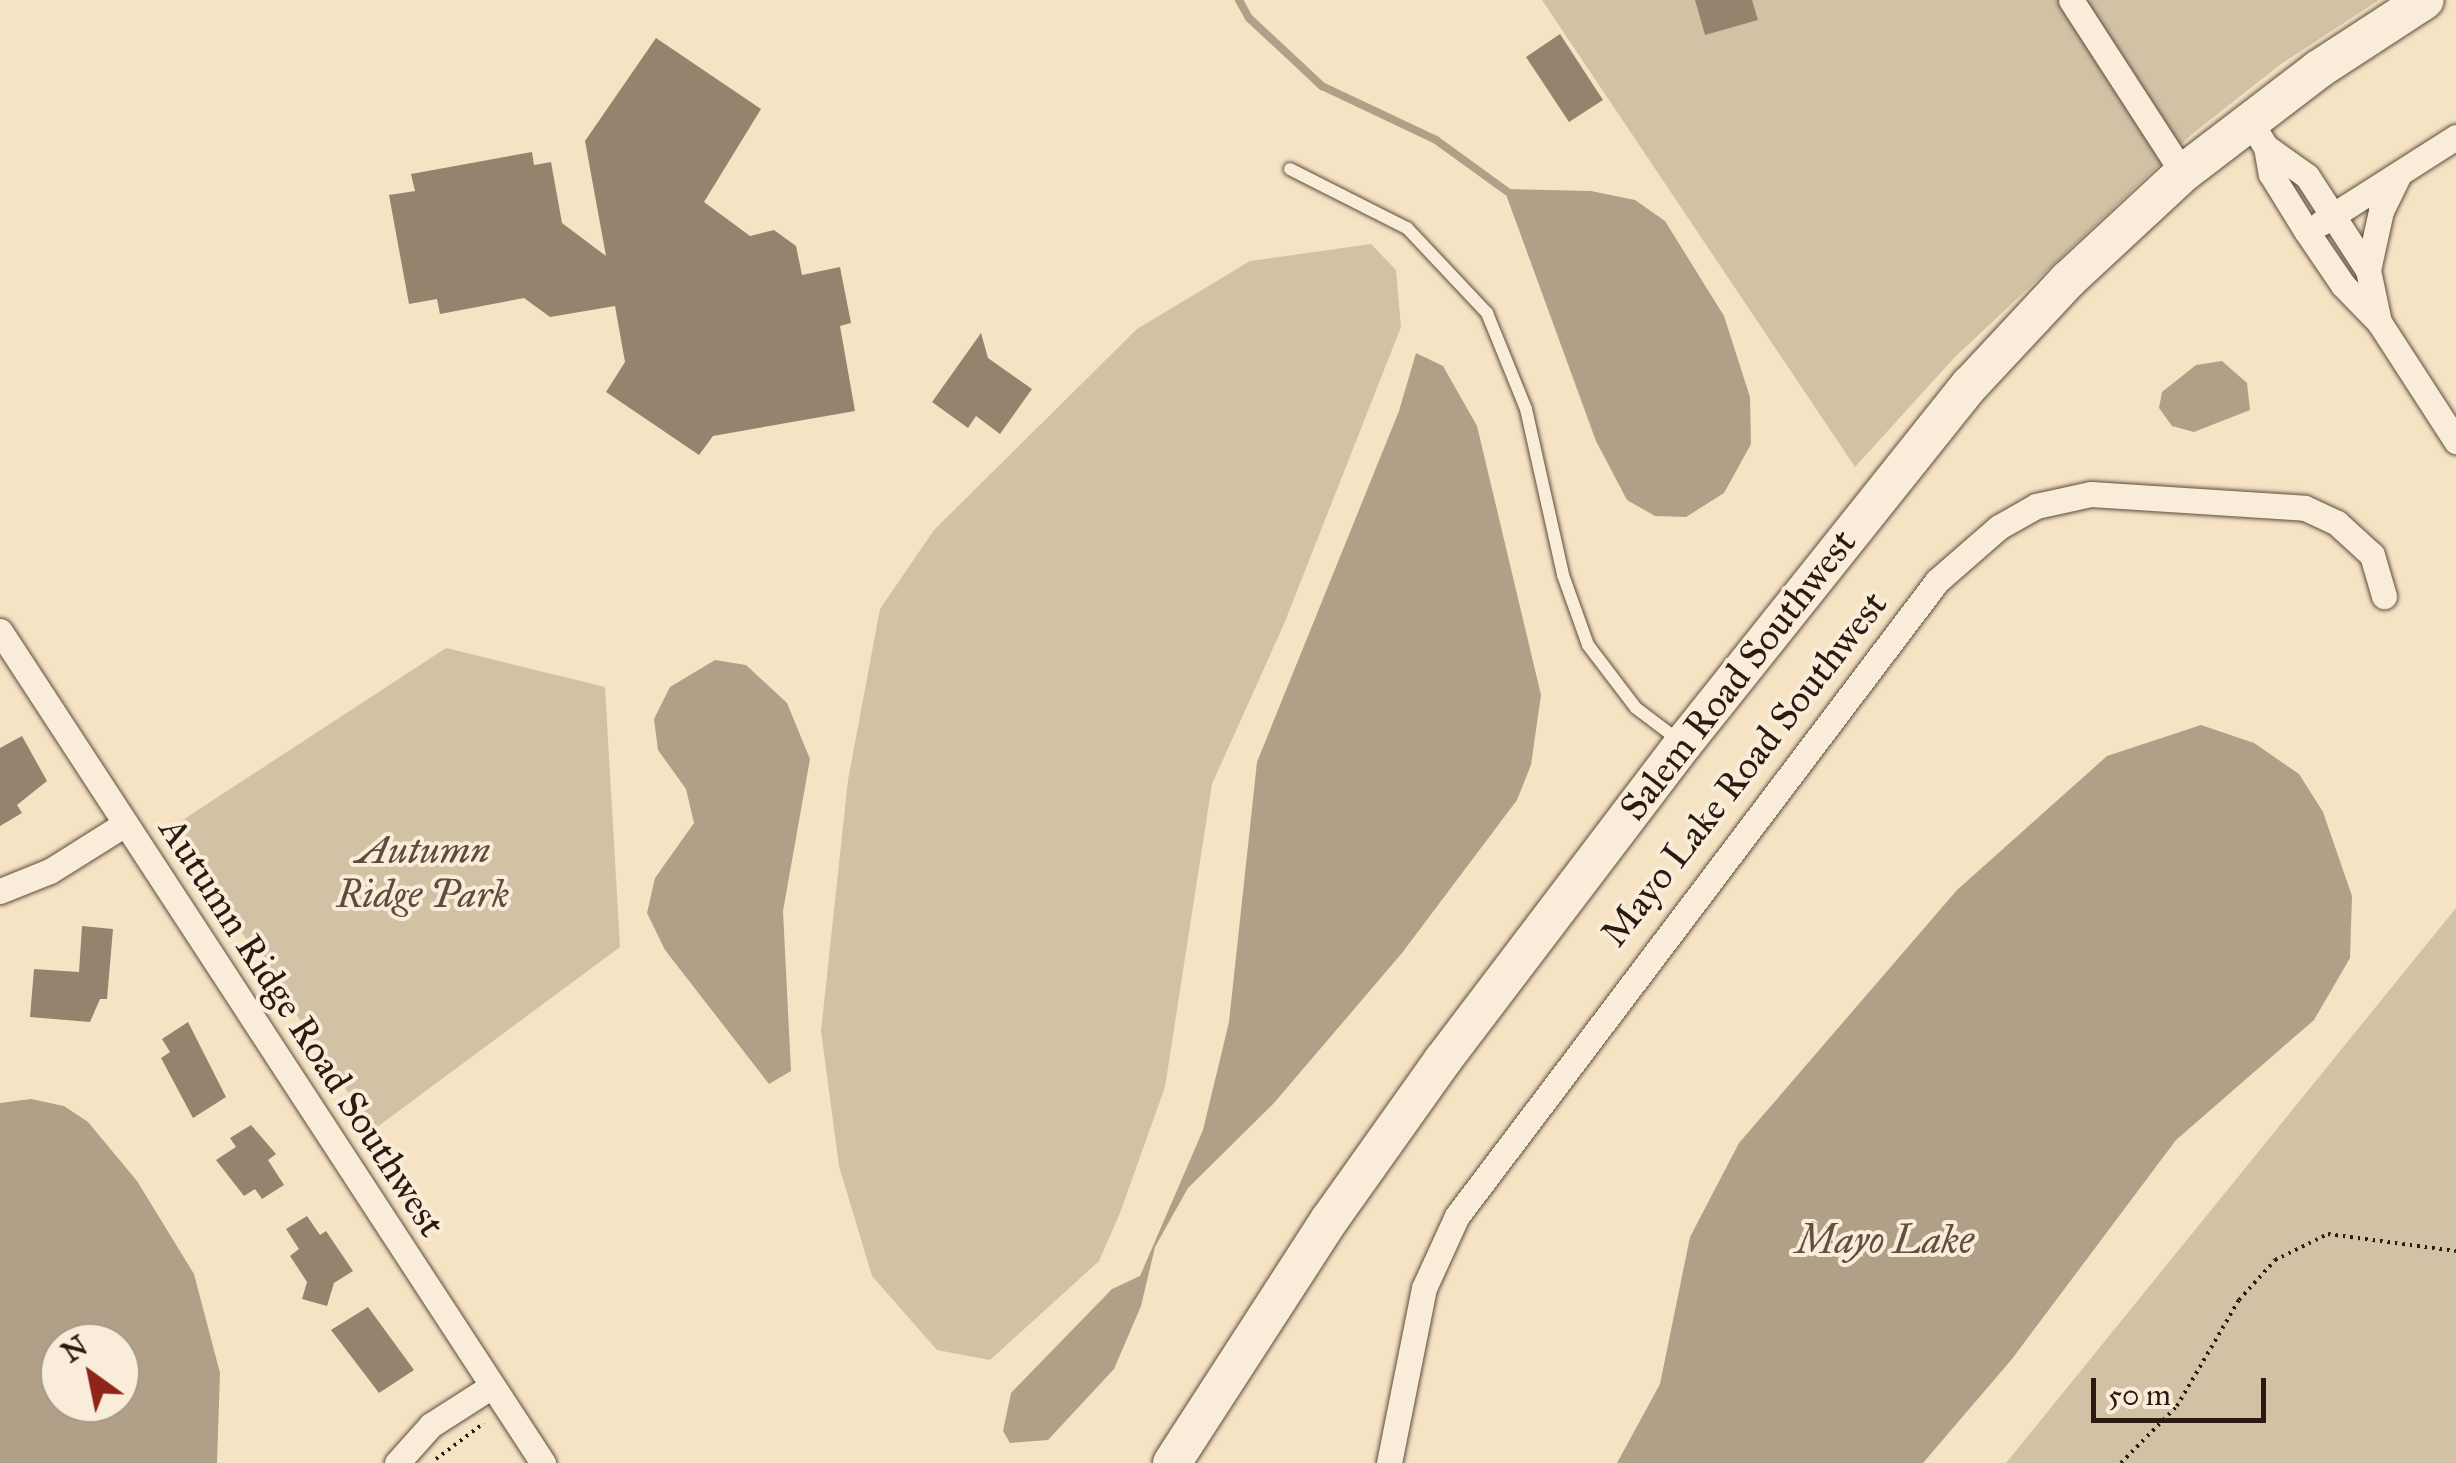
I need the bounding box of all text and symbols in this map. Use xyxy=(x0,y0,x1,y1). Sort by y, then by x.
street label: Salem Road Southwest xyxy=(1610,520,1866,830)
street label: Mayo Lake Road Southwest xyxy=(1591,582,1897,956)
street label: Autumn Ridge Road Southwest xyxy=(149,809,455,1245)
park label: Autumn Ridge Park xyxy=(337,828,509,918)
water label: Mayo Lake xyxy=(1796,1216,1974,1264)
north arrow xyxy=(40,1323,140,1423)
text: N xyxy=(55,1328,94,1370)
scale bar xyxy=(2096,1358,2271,1420)
text: 50 m xyxy=(2108,1377,2171,1413)

